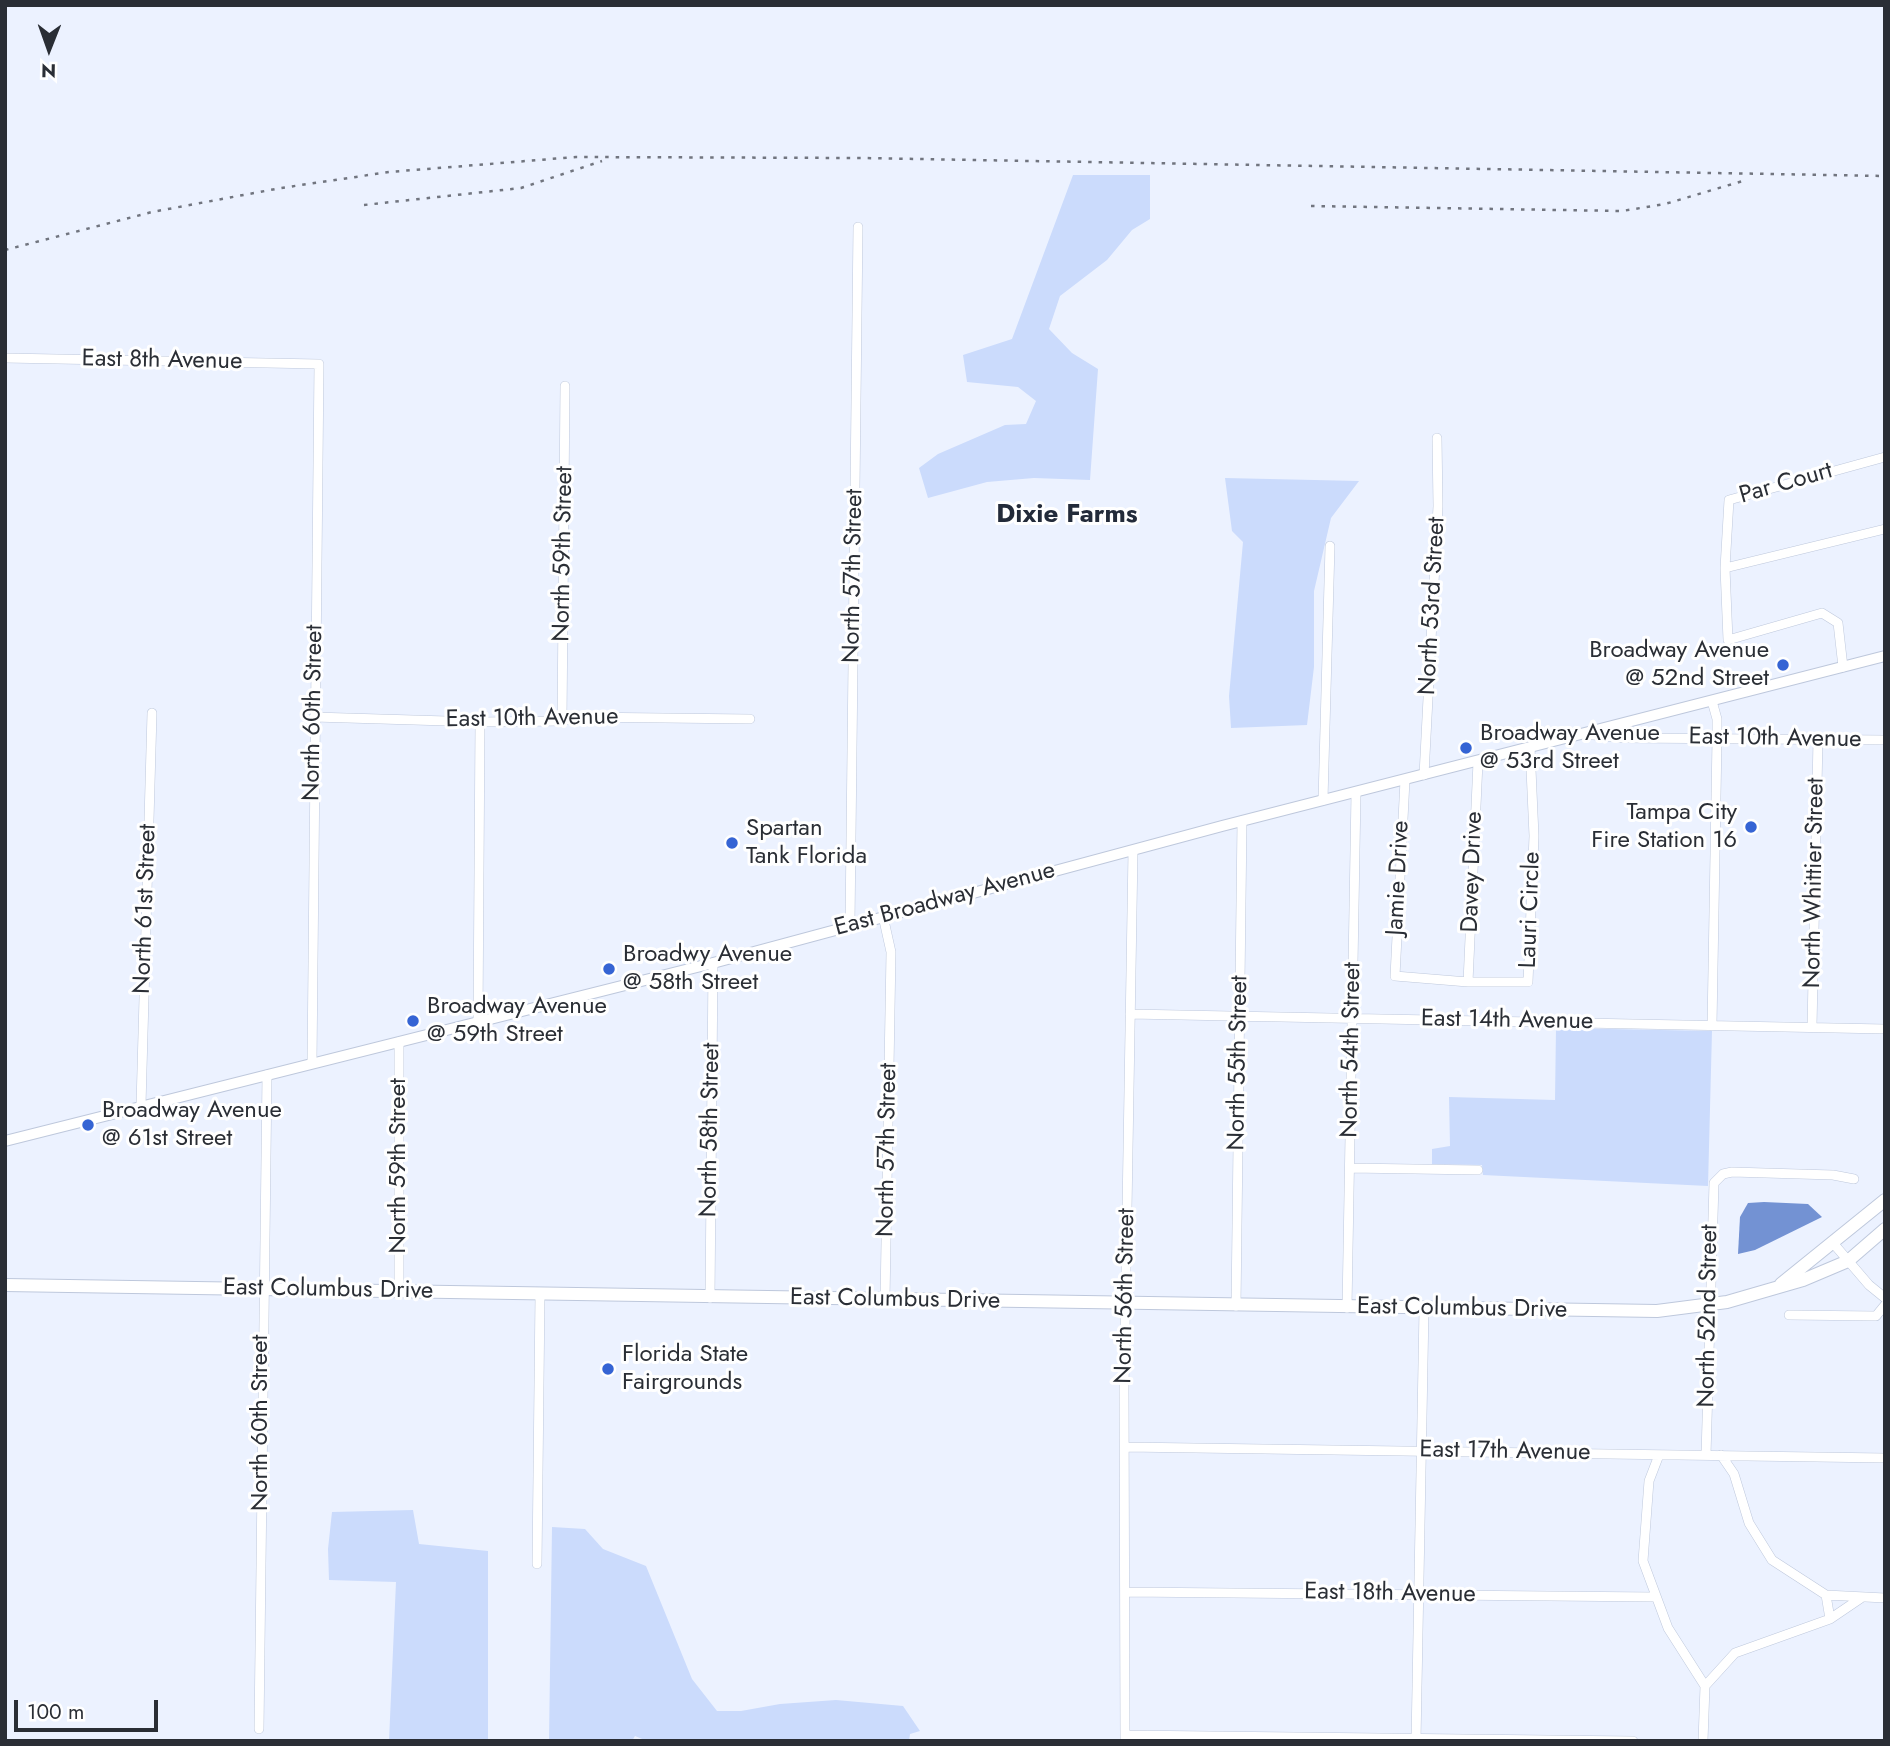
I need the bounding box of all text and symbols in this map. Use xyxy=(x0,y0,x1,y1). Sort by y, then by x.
north arrow xyxy=(14,14,84,84)
text: N xyxy=(41,57,56,84)
street label: East 8th Avenue xyxy=(81,345,243,377)
street label: Par Court xyxy=(1736,457,1836,511)
street label: North 59th Street xyxy=(548,466,580,642)
street label: North 57th Street xyxy=(838,489,870,663)
district label: Dixie Farms xyxy=(996,500,1138,532)
street label: North 53rd Street xyxy=(1414,516,1452,696)
street label: North 60th Street xyxy=(298,624,330,802)
place label: Broadway Avenue @ 52nd Street xyxy=(1589,637,1769,693)
marker: Broadway Avenue @ 52nd Street xyxy=(1775,657,1791,673)
street label: East 10th Avenue xyxy=(445,703,619,735)
place label: Broadway Avenue @ 53rd Street xyxy=(1480,720,1660,776)
street label: East 10th Avenue xyxy=(1688,723,1862,755)
marker: Broadway Avenue @ 53rd Street xyxy=(1458,740,1474,756)
street label: North Whittier Street xyxy=(1799,777,1831,989)
place label: Tampa City Fire Station 16 xyxy=(1591,799,1737,855)
street label: Davey Drive xyxy=(1456,811,1490,933)
place label: Spartan Tank Florida xyxy=(746,815,867,871)
marker: Tampa City Fire Station 16 xyxy=(1743,819,1759,835)
street label: Jamie Drive xyxy=(1382,820,1416,936)
street label: North 61st Street xyxy=(129,824,163,994)
marker: Spartan Tank Florida xyxy=(724,835,740,851)
street label: Lauri Circle xyxy=(1515,851,1547,969)
street label: East Broadway Avenue xyxy=(832,857,1058,943)
place label: Broadwy Avenue @ 58th Street xyxy=(623,941,792,997)
marker: Broadwy Avenue @ 58th Street xyxy=(601,961,617,977)
street label: North 54th Street xyxy=(1336,962,1368,1138)
street label: North 55th Street xyxy=(1223,975,1255,1151)
place label: Broadway Avenue @ 59th Street xyxy=(427,993,607,1049)
street label: East 14th Avenue xyxy=(1421,1005,1593,1037)
marker: Broadway Avenue @ 59th Street xyxy=(405,1013,421,1029)
street label: North 58th Street xyxy=(695,1042,727,1218)
street label: North 57th Street xyxy=(872,1063,904,1237)
street label: North 59th Street xyxy=(385,1078,413,1254)
place label: Broadway Avenue @ 61st Street xyxy=(102,1097,282,1153)
marker: Broadway Avenue @ 61st Street xyxy=(80,1117,96,1133)
street label: North 56th Street xyxy=(1110,1208,1142,1384)
street label: North 52nd Street xyxy=(1693,1224,1725,1408)
street label: East Columbus Drive xyxy=(223,1274,433,1306)
street label: East Columbus Drive xyxy=(790,1284,1000,1316)
street label: East Columbus Drive xyxy=(1357,1293,1567,1325)
street label: North 60th Street xyxy=(247,1335,275,1511)
place label: Florida State Fairgrounds xyxy=(622,1341,748,1397)
marker: Florida State Fairgrounds xyxy=(600,1361,616,1377)
street label: East 17th Avenue xyxy=(1419,1436,1591,1468)
street label: East 18th Avenue xyxy=(1304,1578,1476,1610)
scale bar xyxy=(18,1686,161,1730)
text: 100 m xyxy=(27,1697,84,1727)

